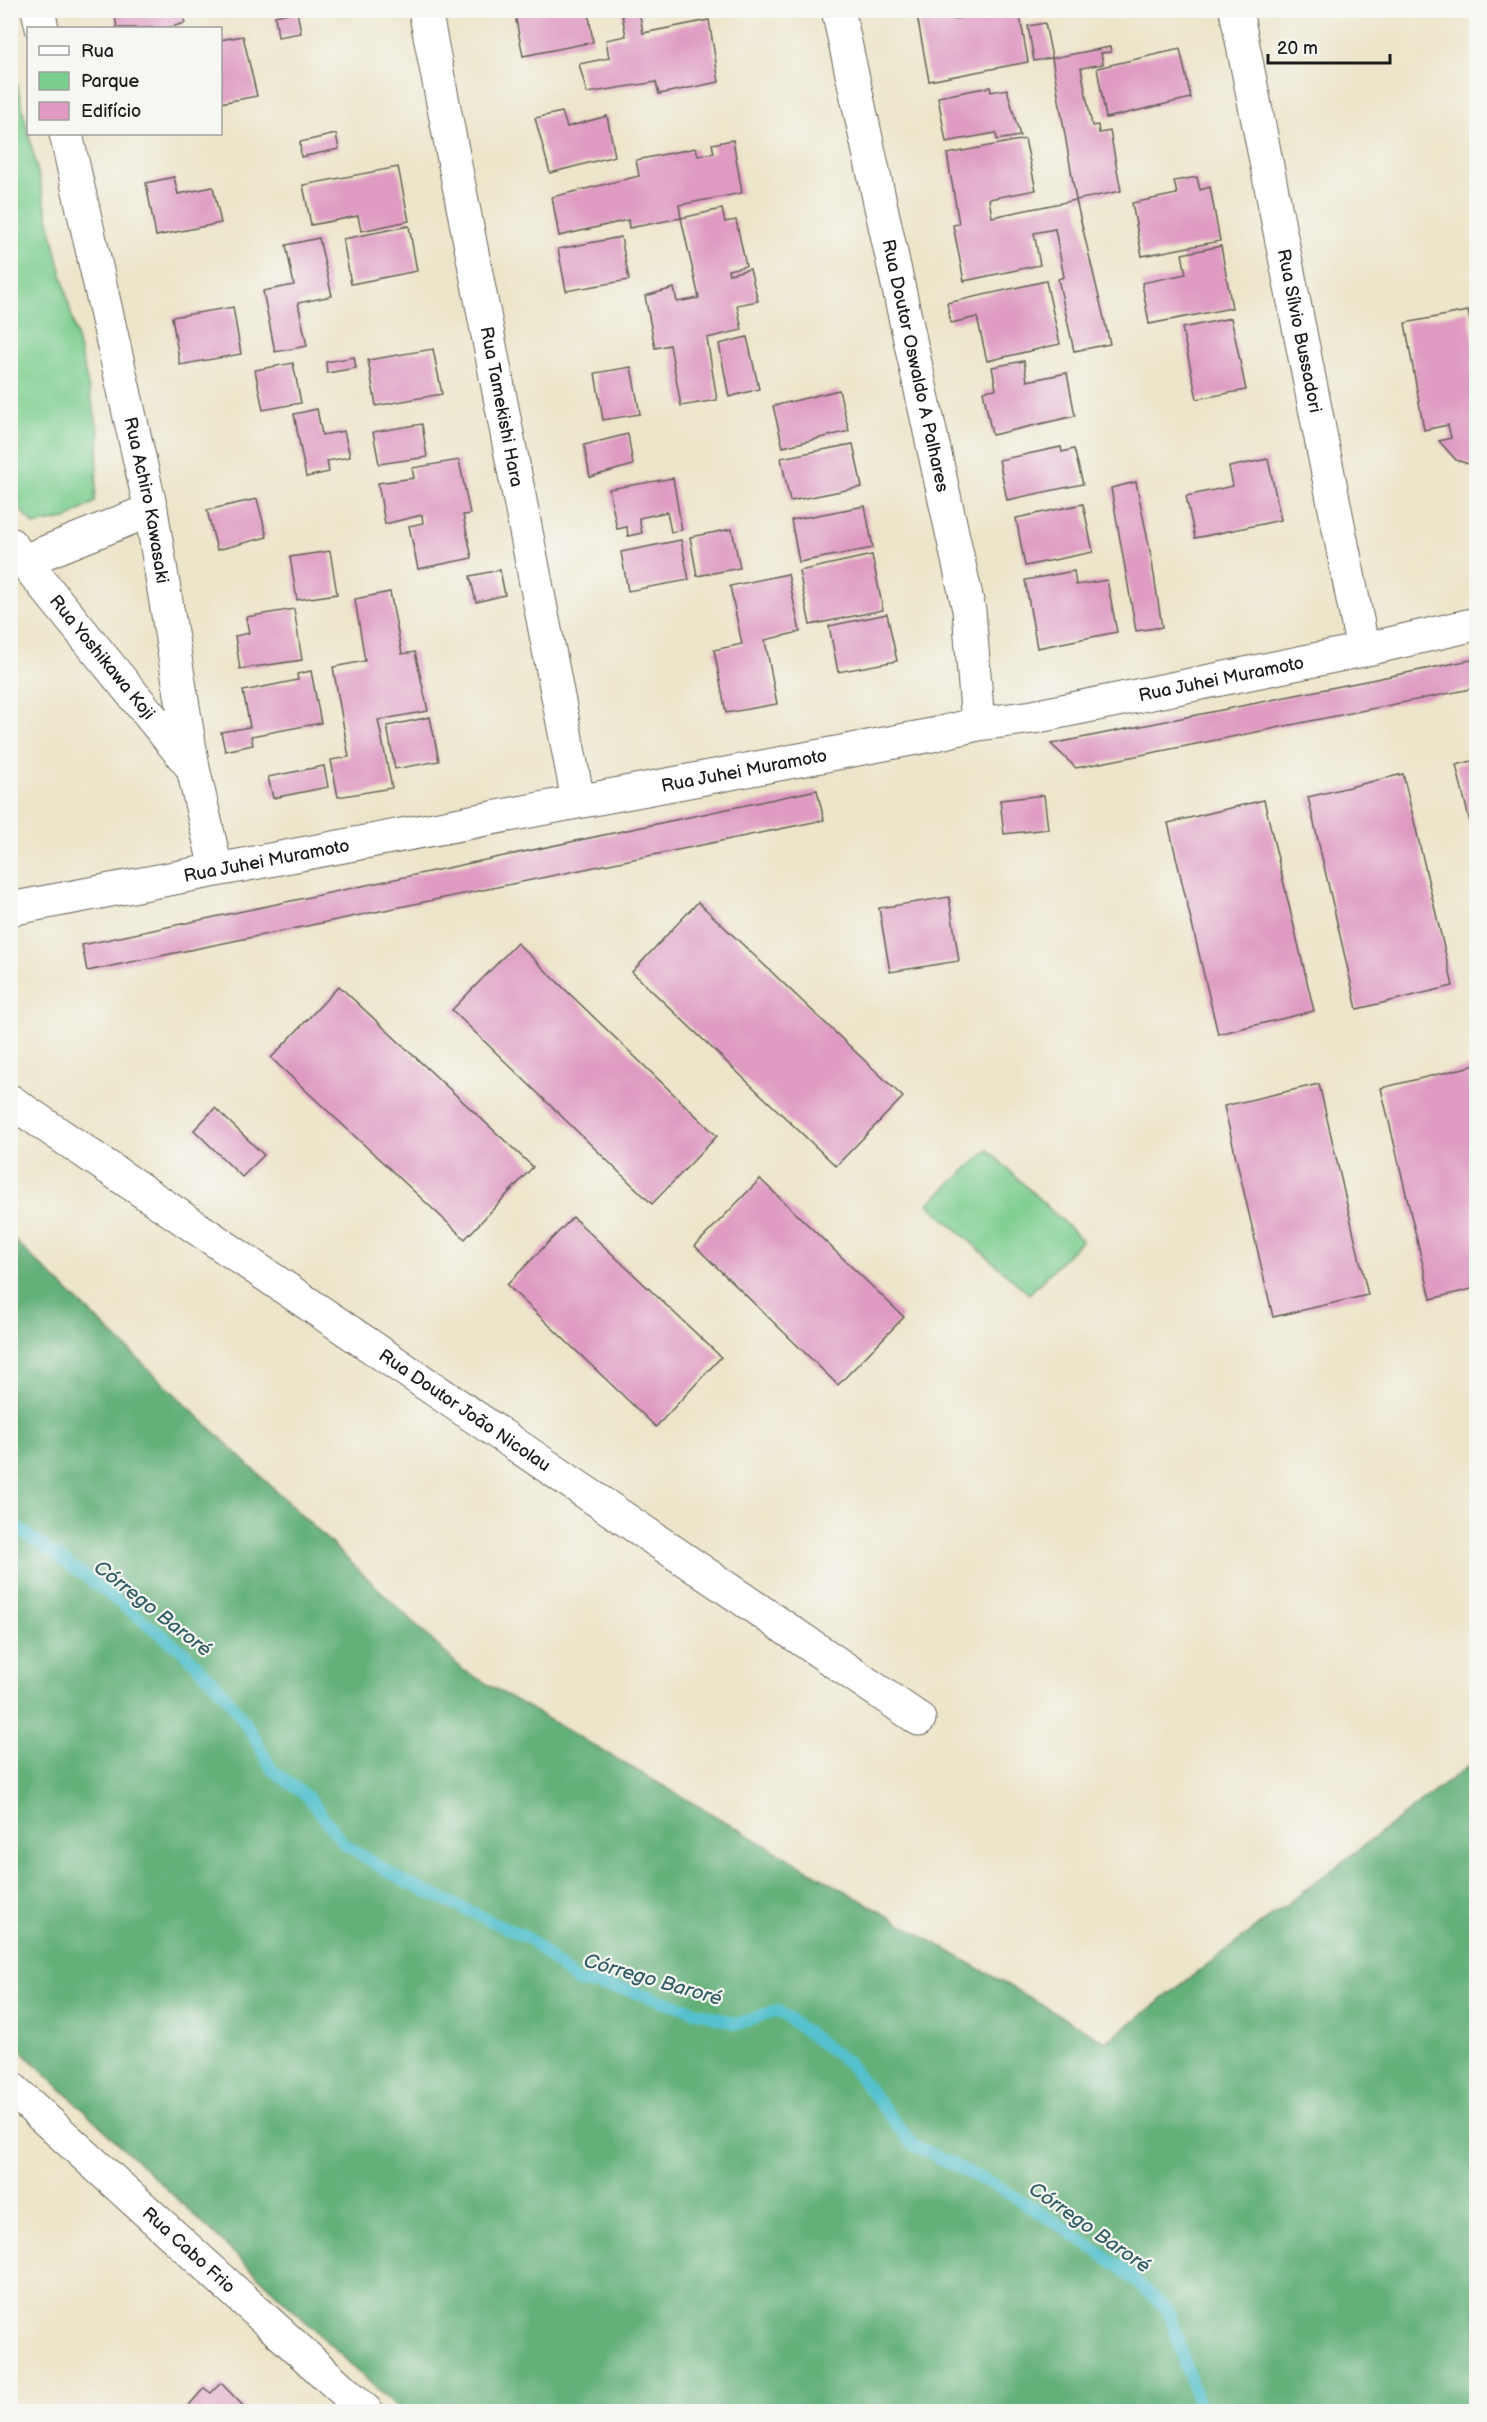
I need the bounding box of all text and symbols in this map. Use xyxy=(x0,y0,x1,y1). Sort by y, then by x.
legend xyxy=(27,27,222,135)
scale bar xyxy=(1268,27,1390,65)
text: 20 m xyxy=(1277,38,1318,59)
text: Rua xyxy=(81,41,114,62)
text: Parque xyxy=(81,71,139,92)
text: Edifício xyxy=(81,101,141,122)
street label: Rua Doutor Oswaldo A Palhares xyxy=(877,237,953,494)
street label: Rua Sílvio Bussadori xyxy=(1273,247,1326,414)
street label: Rua Tamekishi Hara xyxy=(476,325,527,489)
street label: Rua Achiro Kawasaki xyxy=(119,415,173,585)
street label: Rua Yoshikawa Koji xyxy=(45,591,159,724)
street label: Rua Juhei Muramoto xyxy=(1137,652,1306,706)
street label: Rua Juhei Muramoto xyxy=(660,745,829,797)
street label: Rua Juhei Muramoto xyxy=(182,835,351,887)
street label: Rua Doutor João Nicolau xyxy=(375,1345,554,1476)
water label: Córrego Baroré xyxy=(89,1555,216,1662)
water label: Córrego Baroré xyxy=(581,1949,725,2011)
water label: Córrego Baroré xyxy=(1024,2177,1155,2279)
street label: Rua Cabo Frio xyxy=(138,2203,239,2298)

